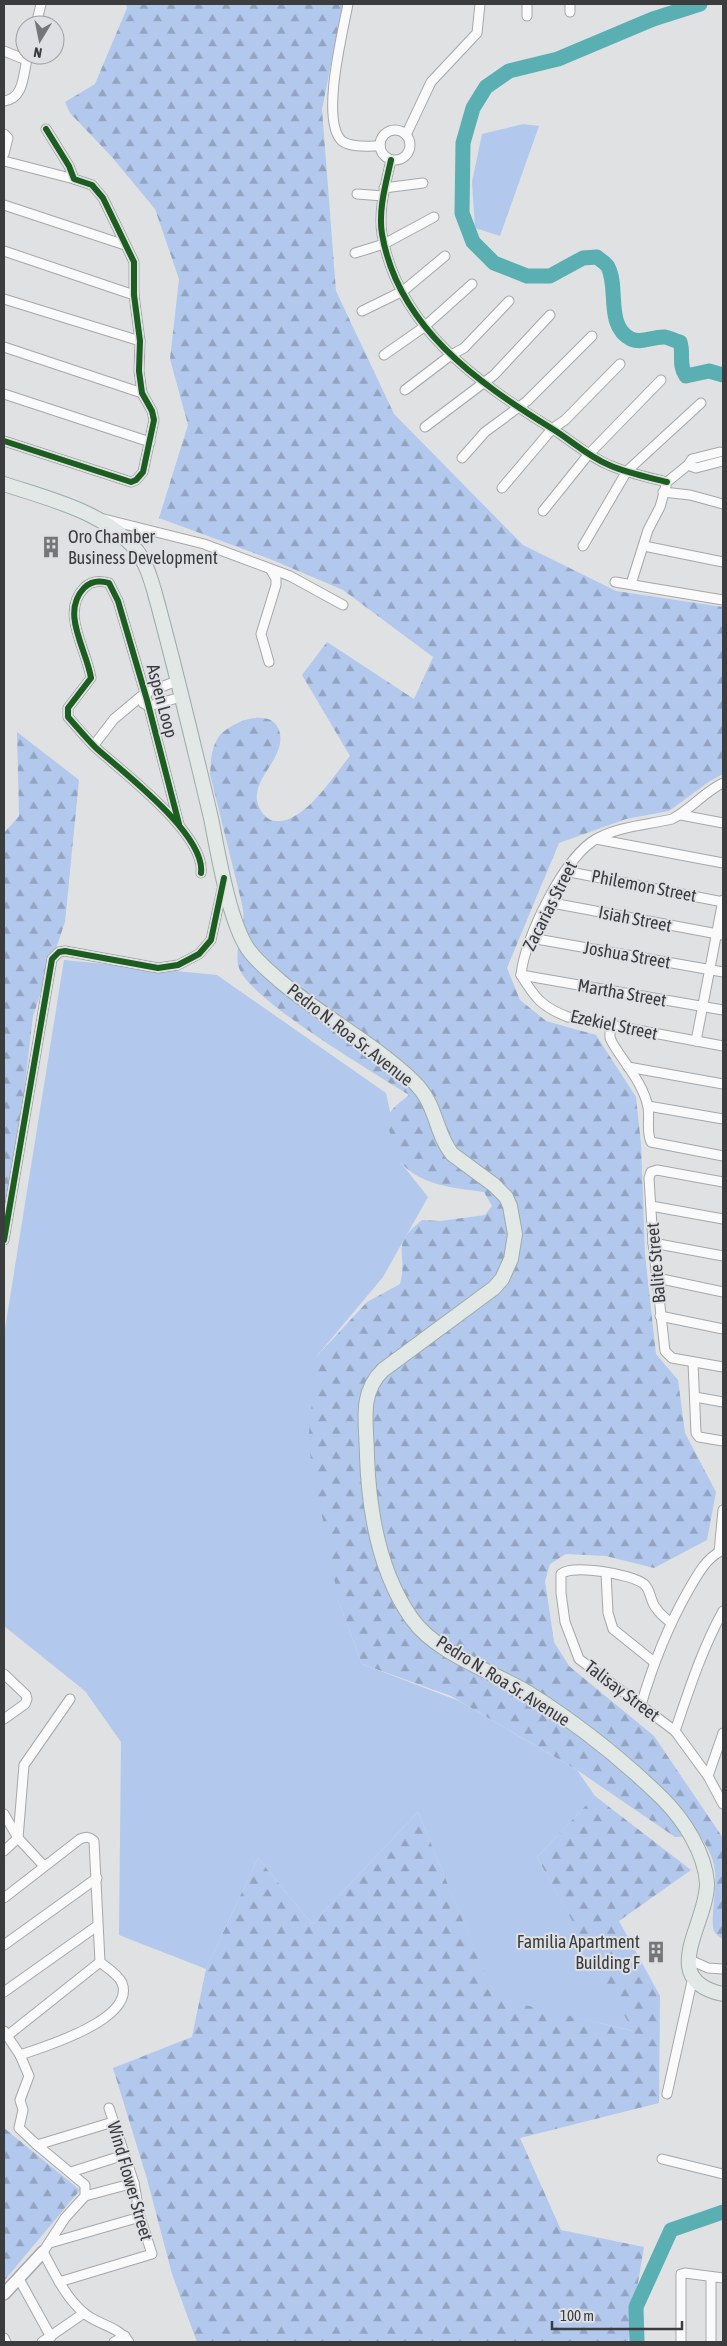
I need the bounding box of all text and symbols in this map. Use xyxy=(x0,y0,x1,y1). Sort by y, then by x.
north arrow xyxy=(15,15,65,65)
text: N xyxy=(32,44,43,61)
place label: Oro Chamber Business Development xyxy=(68,526,218,568)
building icon: Oro Chamber Business Development xyxy=(38,534,64,560)
street label: Aspen Loop xyxy=(143,662,182,740)
street label: Zacarias Street xyxy=(518,858,581,954)
street label: Philemon Street xyxy=(590,865,698,906)
street label: Isiah Street xyxy=(597,901,673,936)
street label: Joshua Street xyxy=(582,936,672,973)
street label: Martha Street xyxy=(576,974,668,1011)
street label: Pedro N. Roa Sr. Avenue xyxy=(283,979,417,1090)
street label: Ezekiel Street xyxy=(569,1005,660,1044)
street label: Balite Street xyxy=(642,1222,669,1304)
street label: Pedro N. Roa Sr. Avenue xyxy=(433,1631,574,1730)
street label: Talisay Street xyxy=(581,1656,664,1725)
place label: Familia Apartment Building F xyxy=(517,1931,641,1973)
building icon: Familia Apartment Building F xyxy=(643,1939,669,1965)
street label: Wind Flower Street xyxy=(103,2119,158,2243)
scale bar xyxy=(552,2298,682,2330)
text: 100 m xyxy=(560,2307,594,2324)

